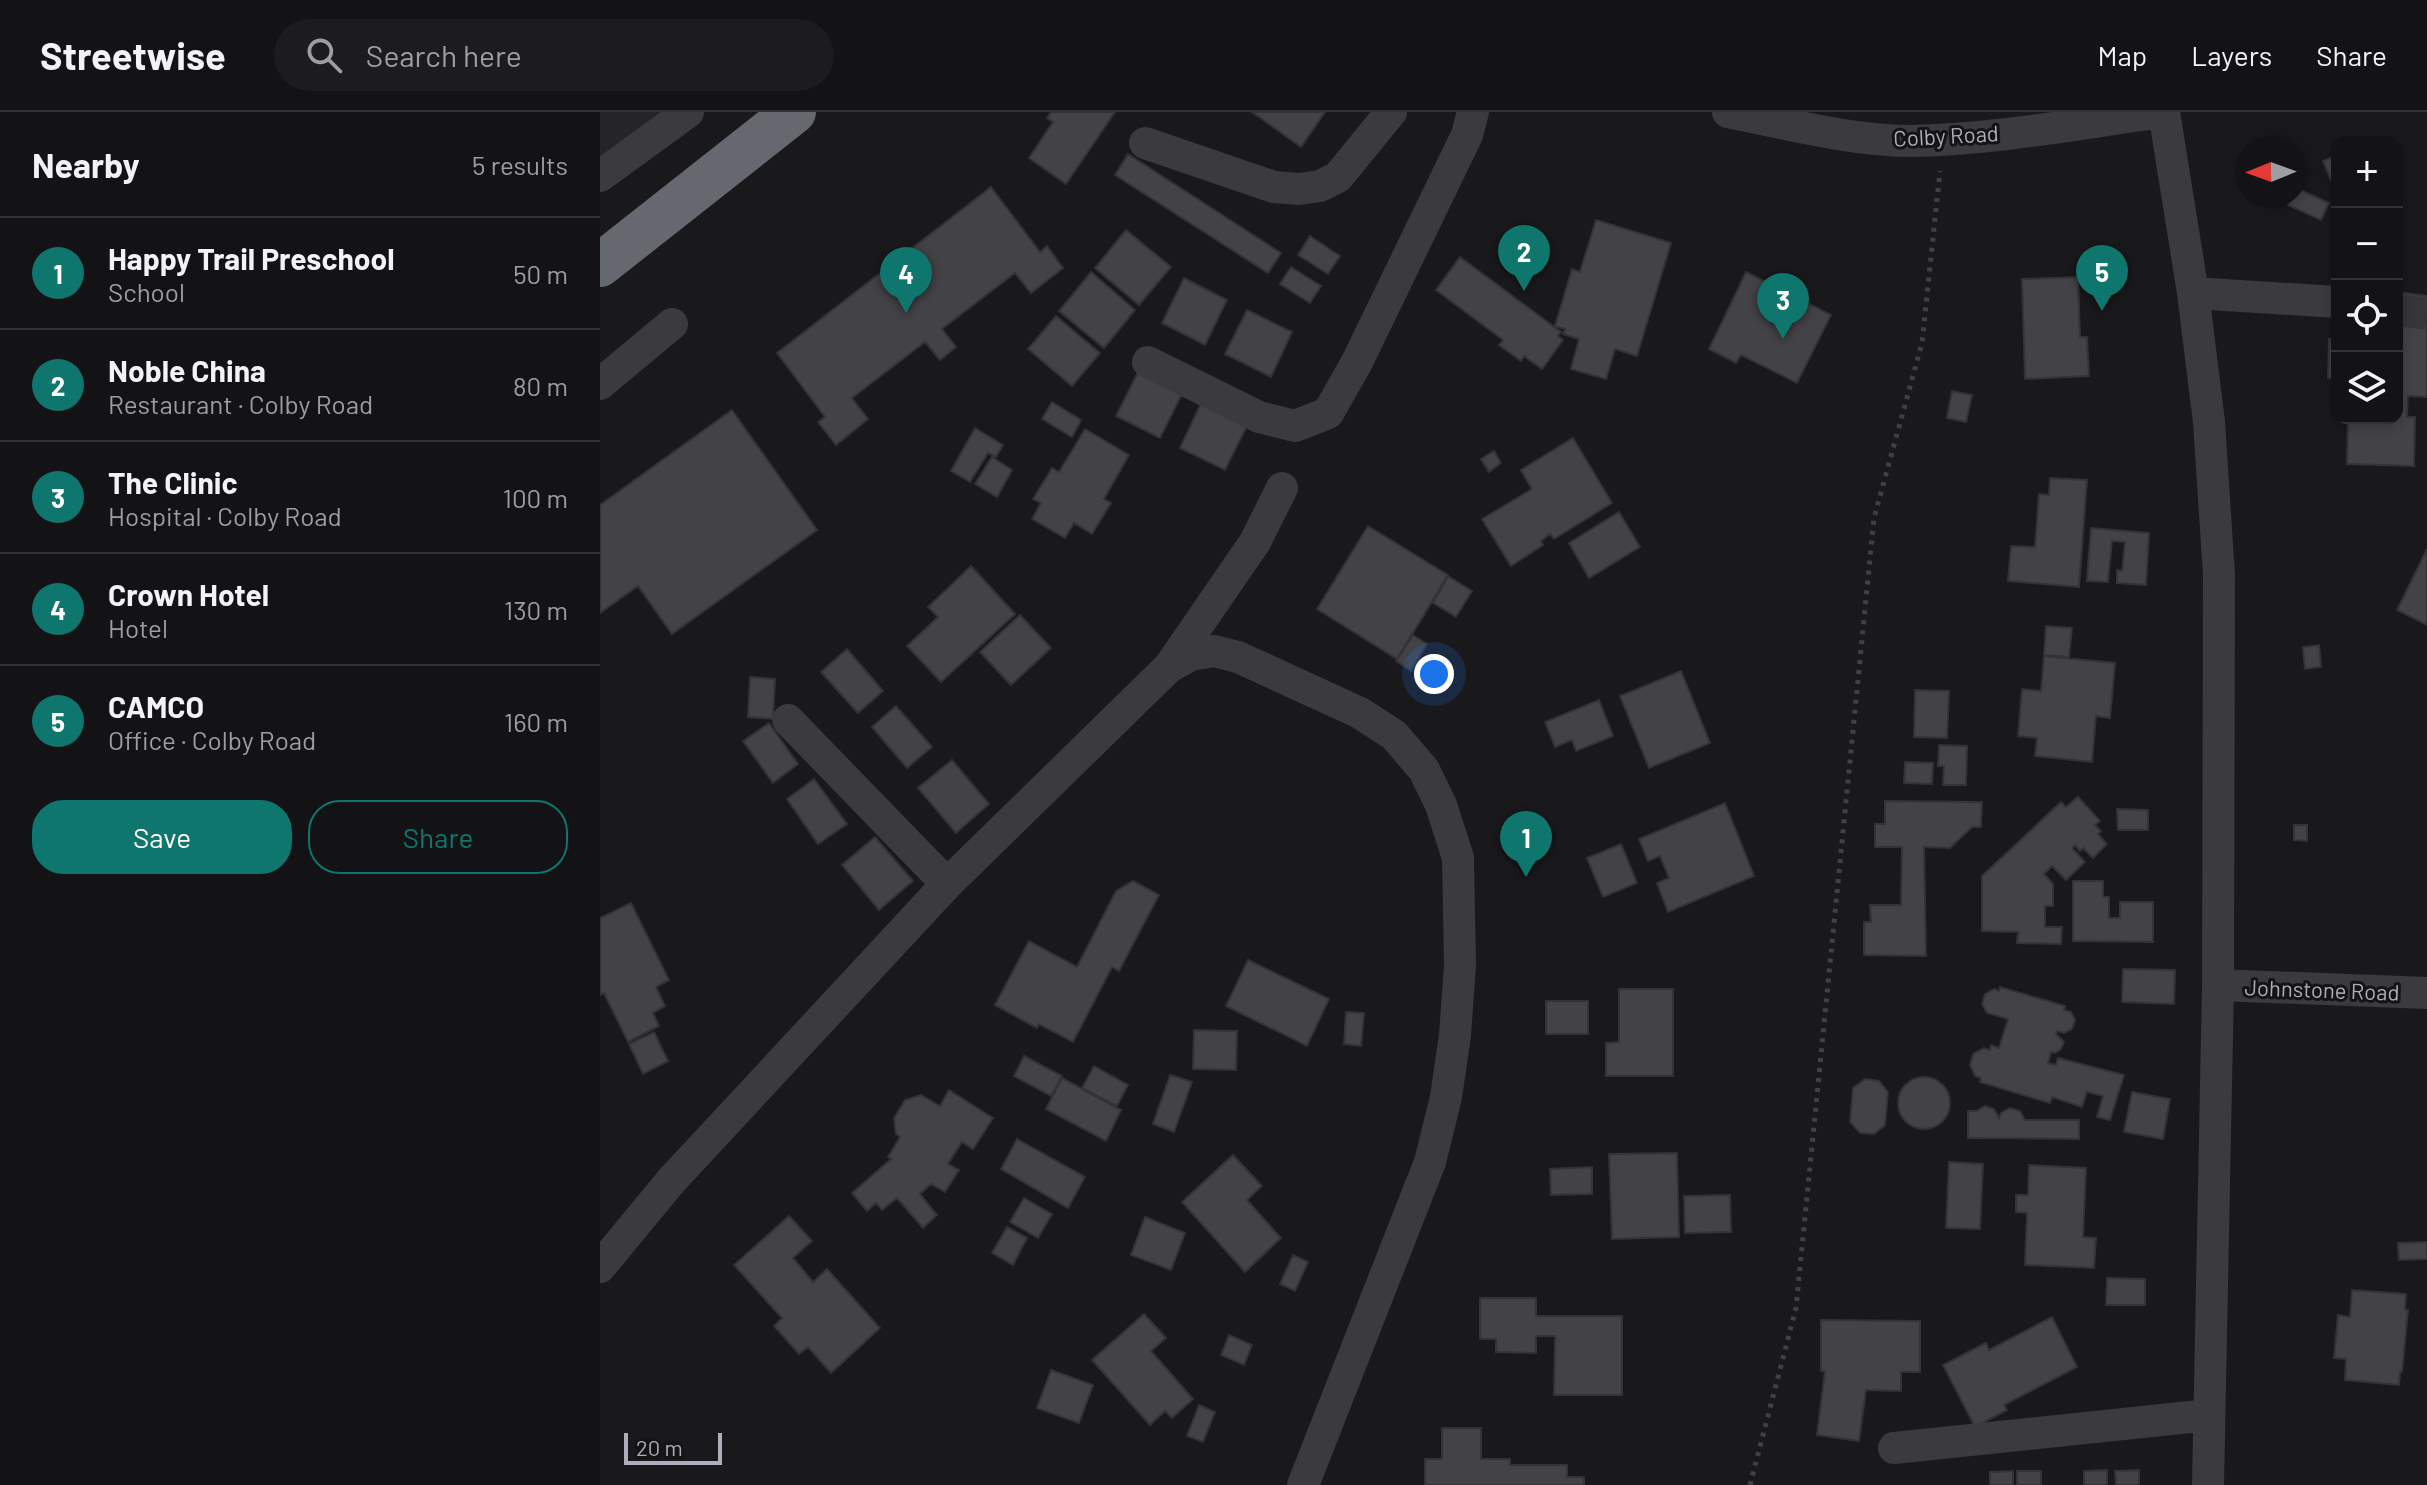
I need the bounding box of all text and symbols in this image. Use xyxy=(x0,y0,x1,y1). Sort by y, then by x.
search box xyxy=(274,19,834,91)
text: Streetwise xyxy=(40,32,226,78)
icon: search xyxy=(302,33,346,77)
text: Search here xyxy=(366,37,522,73)
text: Map xyxy=(2097,38,2147,72)
text: Layers xyxy=(2191,38,2272,72)
text: Share xyxy=(2316,38,2387,72)
street label: Colby Road xyxy=(1893,119,1999,151)
north arrow xyxy=(2235,136,2307,208)
map controls xyxy=(2331,136,2403,424)
button: + xyxy=(2331,136,2403,208)
text: Nearby xyxy=(32,144,140,185)
text: 5 results xyxy=(472,149,568,180)
button: − xyxy=(2331,208,2403,280)
pin: 2 xyxy=(1498,225,1550,291)
text: Happy Trail Preschool xyxy=(108,240,395,276)
pin: 5 xyxy=(2076,245,2128,311)
pin: 4 xyxy=(880,247,932,313)
text: 1 xyxy=(53,258,63,289)
text: 50 m xyxy=(513,258,568,289)
pin: 3 xyxy=(1757,273,1809,339)
text: School xyxy=(108,276,185,307)
button: locate xyxy=(2331,280,2403,352)
text: Noble China xyxy=(108,352,266,388)
button: layers xyxy=(2331,352,2403,424)
text: 2 xyxy=(51,370,65,401)
text: 80 m xyxy=(513,370,568,401)
text: Restaurant · Colby Road xyxy=(108,388,373,419)
text: The Clinic xyxy=(108,464,238,500)
text: 3 xyxy=(51,482,65,513)
text: 100 m xyxy=(503,482,568,513)
text: Hospital · Colby Road xyxy=(108,500,342,531)
text: Crown Hotel xyxy=(108,576,269,612)
text: 4 xyxy=(50,594,66,625)
text: 130 m xyxy=(504,594,568,625)
text: Hotel xyxy=(108,612,168,643)
your location xyxy=(1414,654,1454,694)
text: CAMCO xyxy=(108,688,204,724)
text: 5 xyxy=(51,706,65,737)
text: 160 m xyxy=(504,706,568,737)
text: Office · Colby Road xyxy=(108,724,316,755)
button: Save xyxy=(32,800,292,874)
button: Share xyxy=(308,800,568,874)
pin: 1 xyxy=(1500,811,1552,877)
street label: Johnstone Road xyxy=(2244,973,2400,1005)
scale bar xyxy=(624,1429,722,1465)
text: 20 m xyxy=(636,1434,683,1460)

